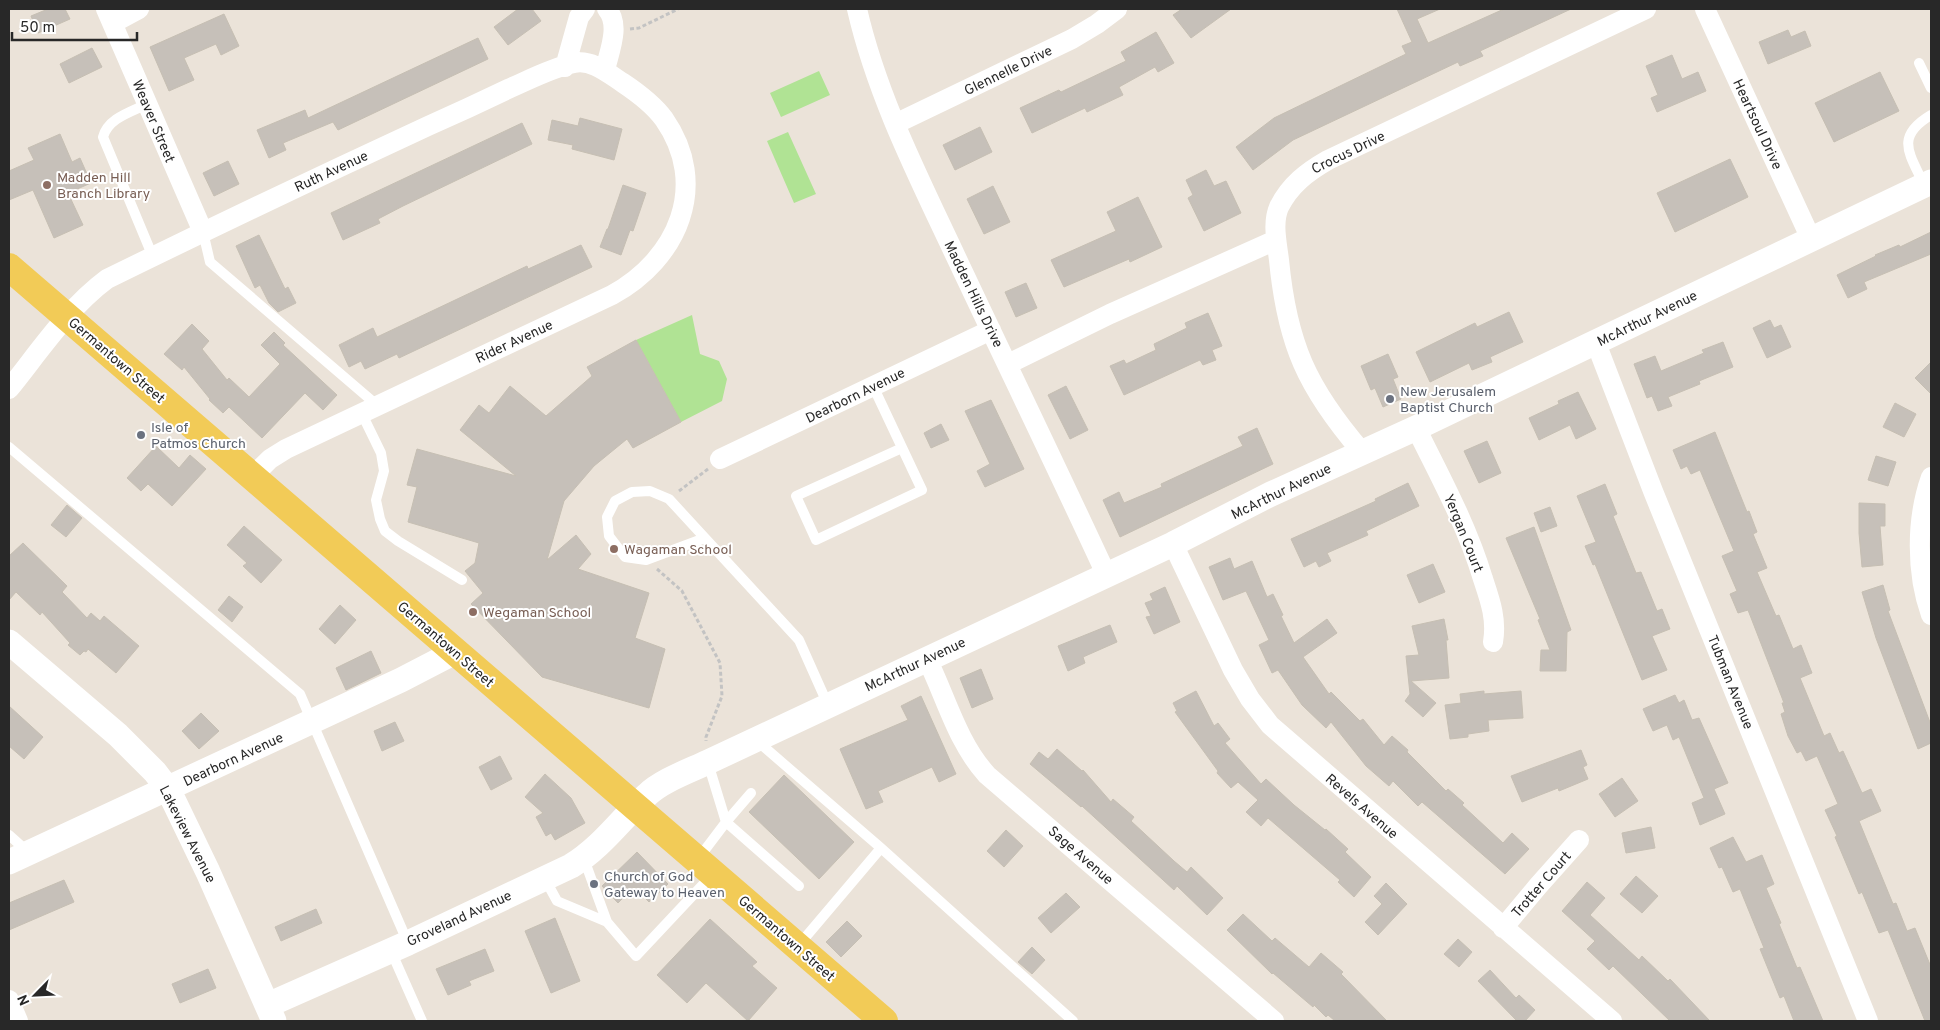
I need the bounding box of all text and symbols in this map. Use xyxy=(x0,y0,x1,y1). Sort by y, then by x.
scale bar xyxy=(12,10,138,42)
text: 50 m xyxy=(20,19,55,38)
street label: Glennelle Drive xyxy=(962,43,1056,100)
street label: Heartsoul Drive xyxy=(1728,77,1785,173)
street label: Weaver Street xyxy=(128,78,178,166)
street label: Crocus Drive xyxy=(1309,128,1388,179)
street label: Ruth Avenue xyxy=(292,148,371,197)
place label: Madden Hill Branch Library xyxy=(57,170,150,203)
marker: Madden Hill Branch Library xyxy=(41,179,53,191)
street label: Madden Hills Drive xyxy=(939,238,1006,351)
street label: McArthur Avenue xyxy=(1595,288,1701,351)
street label: Germantown Street xyxy=(64,315,168,408)
street label: Rider Avenue xyxy=(473,317,556,368)
street label: Dearborn Avenue xyxy=(803,365,908,428)
place label: New Jerusalem Baptist Church xyxy=(1400,384,1496,417)
marker: New Jerusalem Baptist Church xyxy=(1384,393,1396,405)
place label: Isle of Patmos Church xyxy=(151,420,246,453)
marker: Isle of Patmos Church xyxy=(135,429,147,441)
street label: McArthur Avenue xyxy=(1229,461,1335,524)
street label: Yergan Court xyxy=(1439,492,1486,575)
place label: Wagaman School xyxy=(624,542,732,559)
marker: Wagaman School xyxy=(608,543,620,555)
street label: Germantown Street xyxy=(393,599,497,692)
place label: Wegaman School xyxy=(483,605,591,622)
marker: Wegaman School xyxy=(467,606,479,618)
street label: Tubman Avenue xyxy=(1703,633,1756,732)
street label: McArthur Avenue xyxy=(863,635,969,696)
street label: Dearborn Avenue xyxy=(181,730,286,791)
street label: Revels Avenue xyxy=(1321,771,1401,843)
street label: Lakeview Avenue xyxy=(155,783,219,886)
street label: Sage Avenue xyxy=(1044,823,1116,889)
street label: Trotter Court xyxy=(1509,848,1576,922)
place label: Church of God Gateway to Heaven xyxy=(604,869,725,902)
marker: Church of God Gateway to Heaven xyxy=(588,878,600,890)
street label: Groveland Avenue xyxy=(404,888,515,951)
street label: Germantown Street xyxy=(734,893,838,986)
north arrow xyxy=(10,970,60,1020)
text: N xyxy=(15,992,34,1008)

